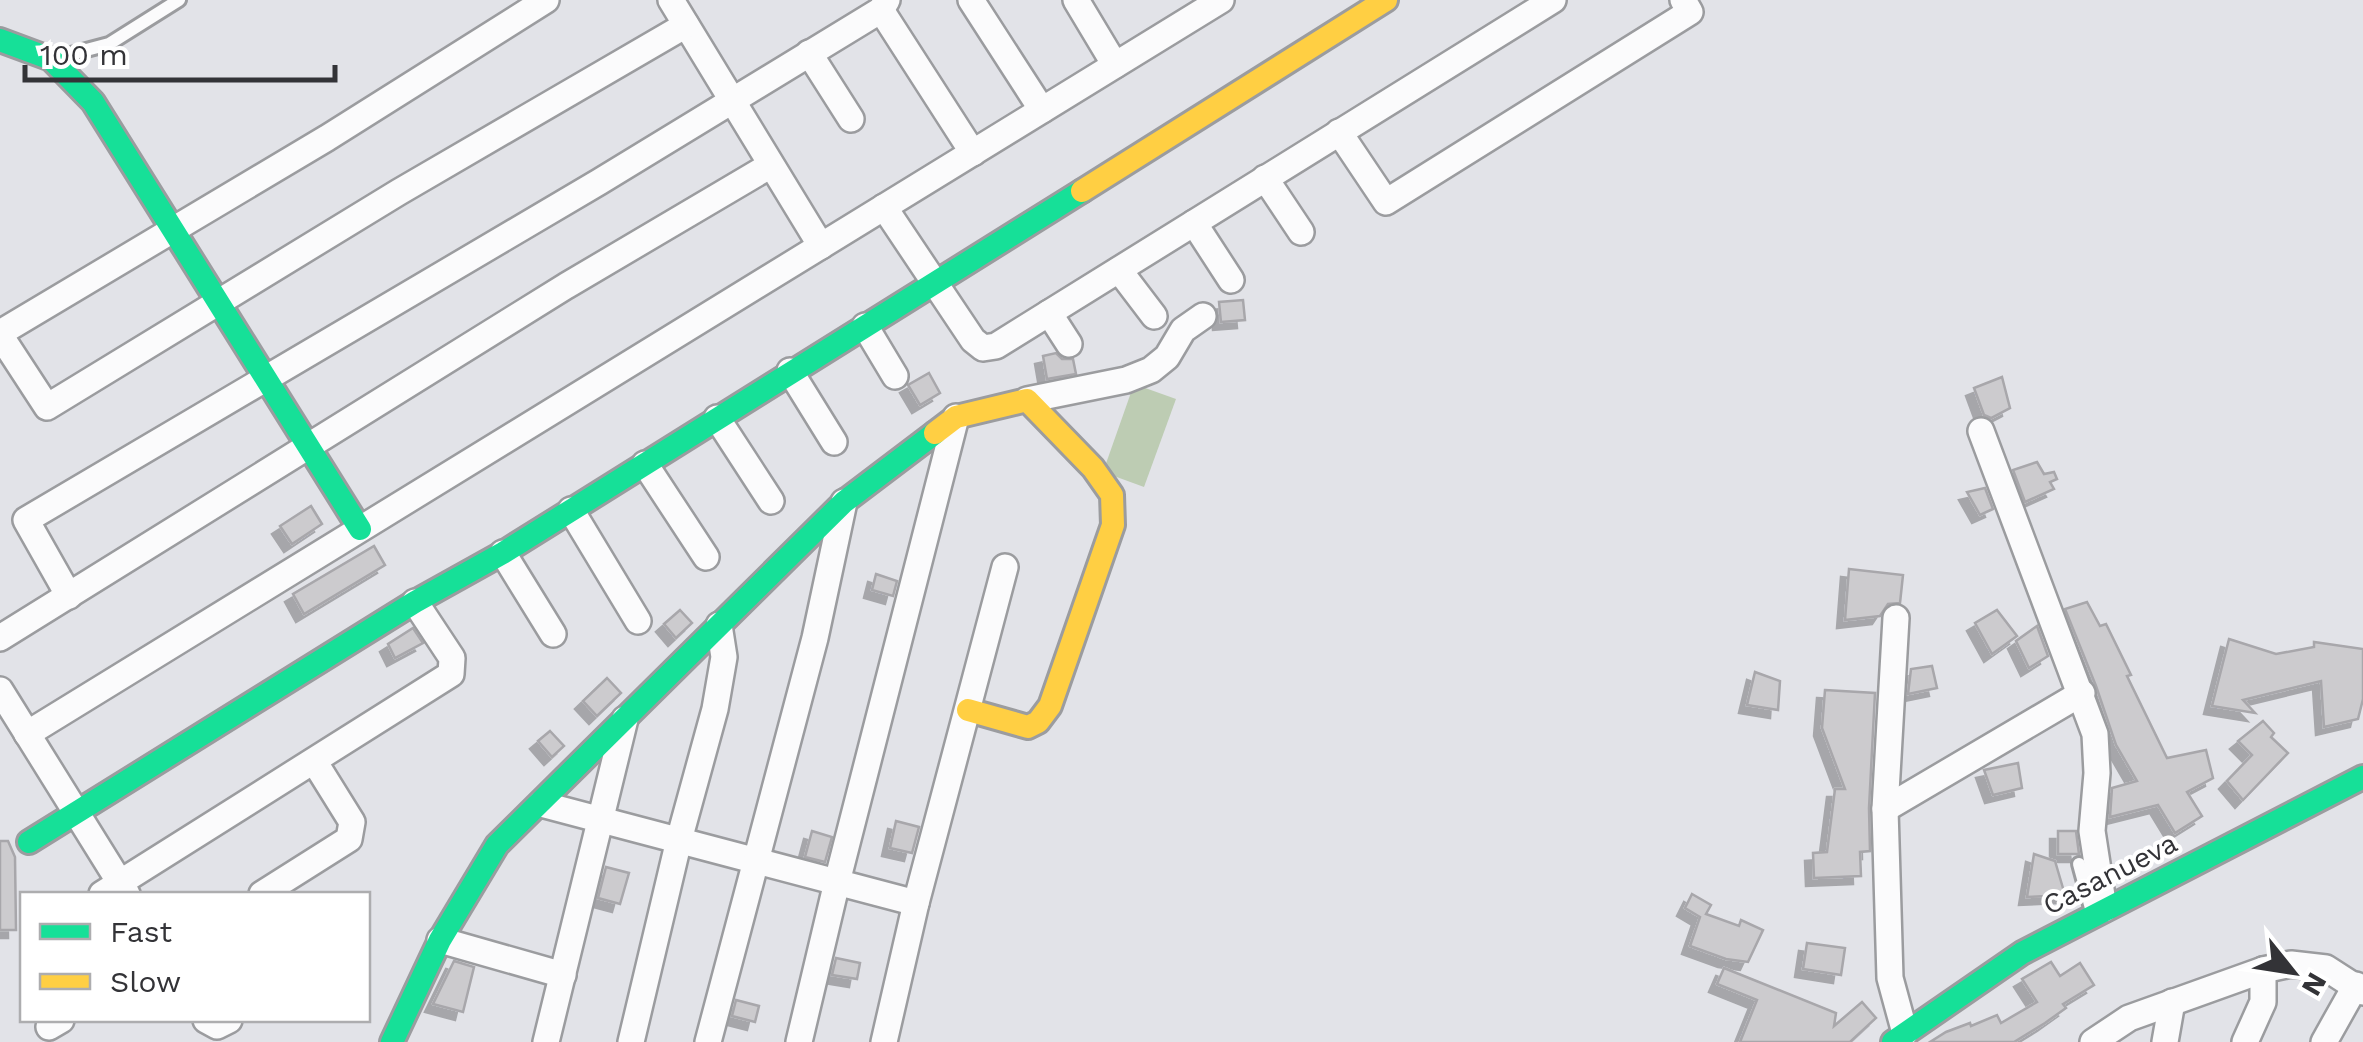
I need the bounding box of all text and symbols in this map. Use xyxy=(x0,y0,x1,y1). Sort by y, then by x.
scale bar xyxy=(25,20,335,82)
text: 100 m xyxy=(40,37,128,72)
street label: Casanueva xyxy=(2037,826,2183,922)
legend xyxy=(20,892,370,1022)
text: Fast xyxy=(110,914,173,949)
north arrow xyxy=(2243,922,2343,1022)
text: Slow xyxy=(110,964,181,999)
text: N xyxy=(2295,967,2334,1001)

